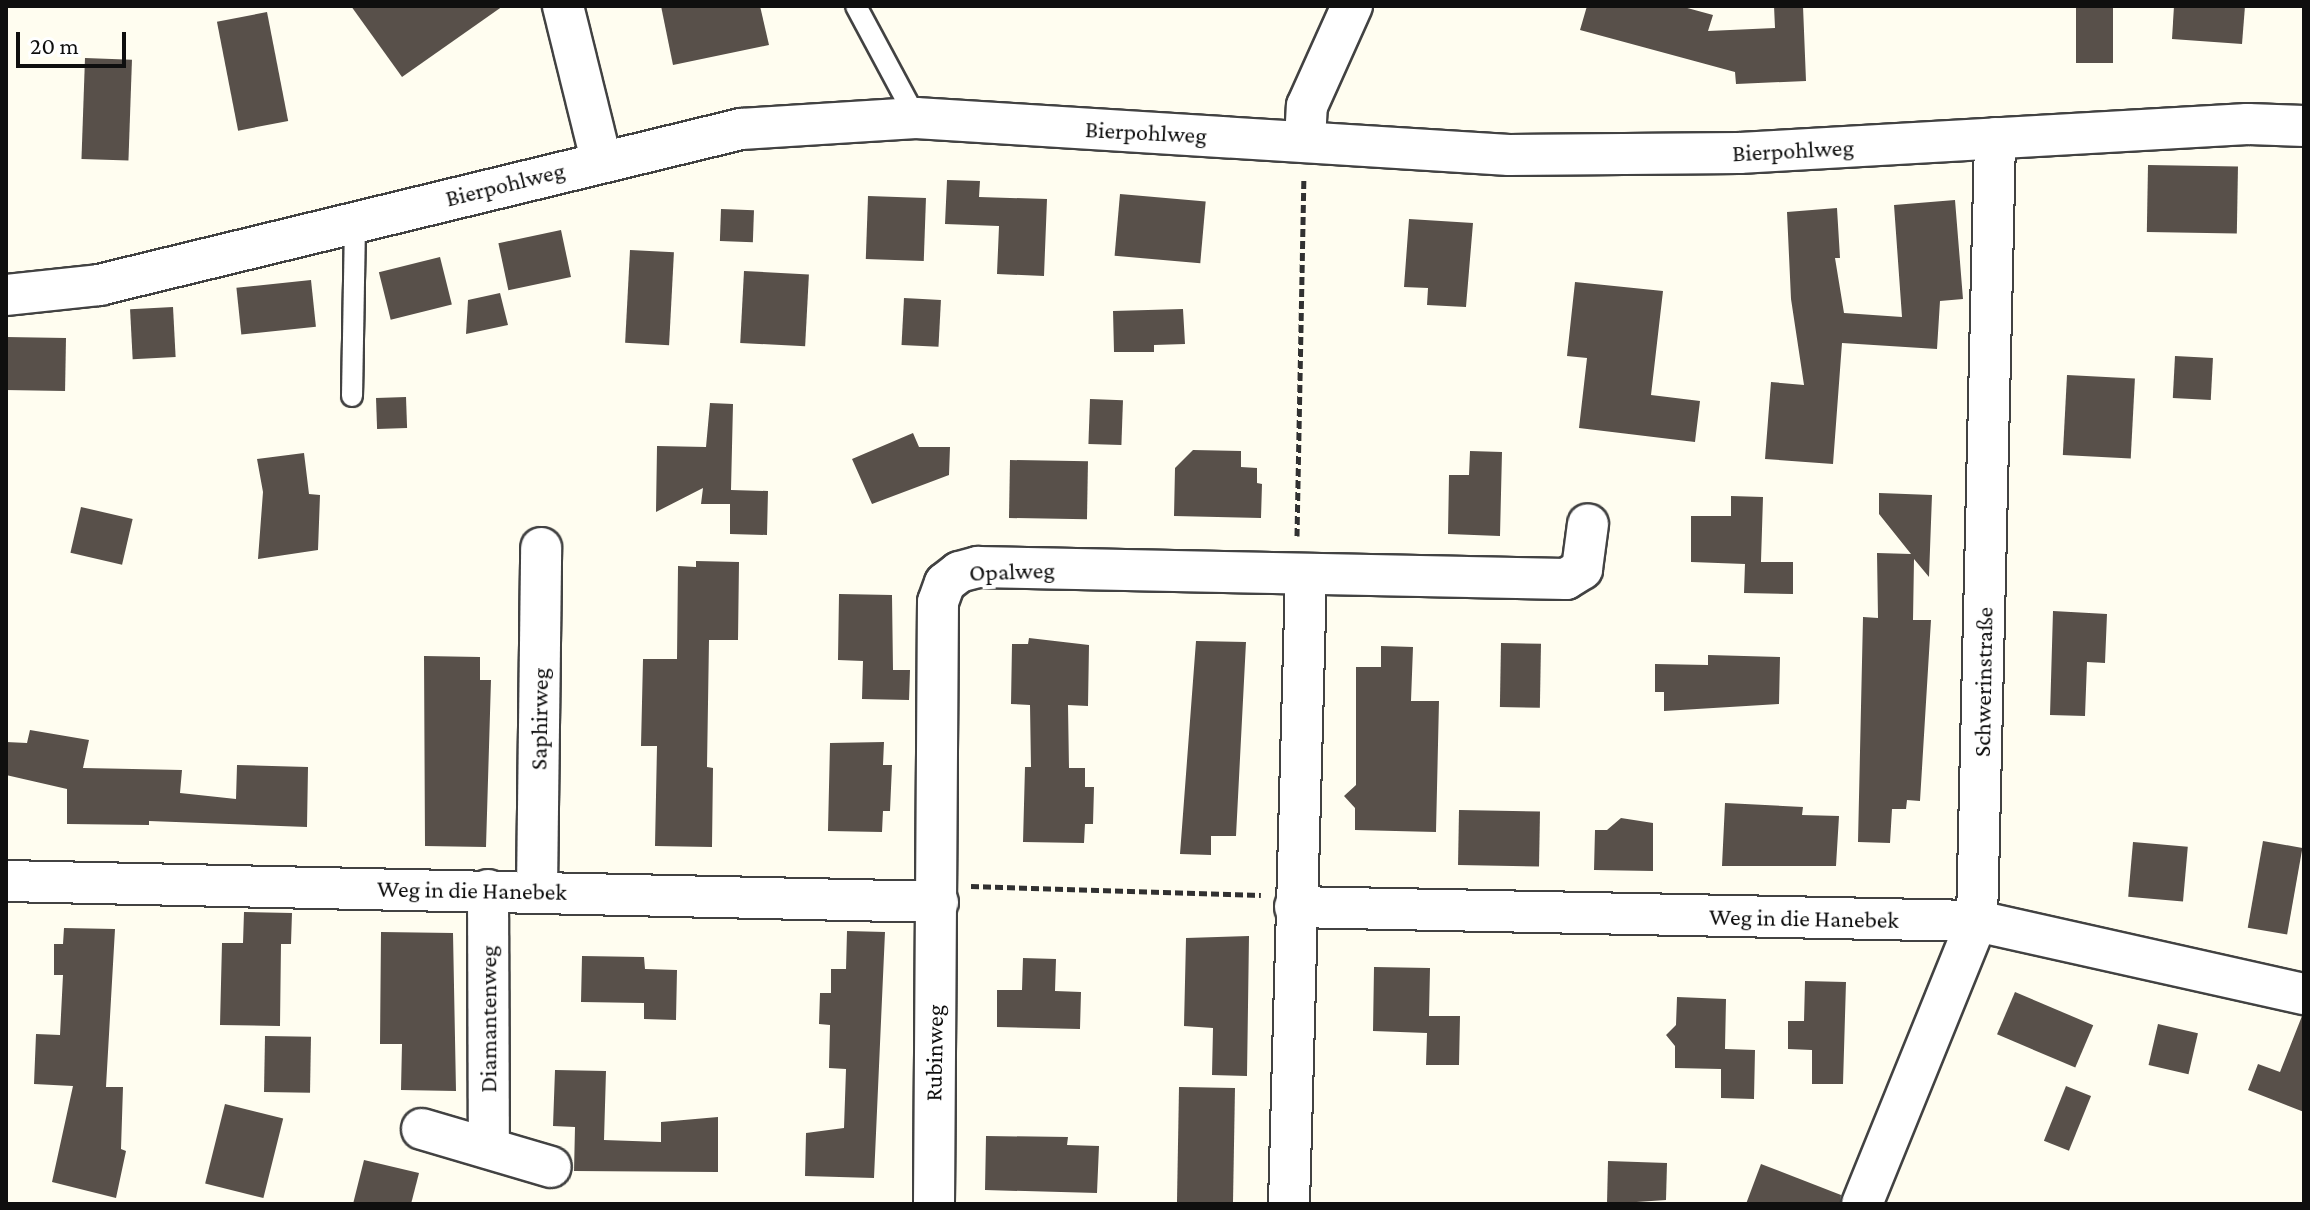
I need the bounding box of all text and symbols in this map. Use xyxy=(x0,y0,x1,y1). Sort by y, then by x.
scale bar xyxy=(20,16,130,66)
text: 20 m xyxy=(30,32,79,59)
street label: Bierpohlweg xyxy=(1084,114,1208,150)
street label: Bierpohlweg xyxy=(1731,132,1855,168)
street label: Bierpohlweg xyxy=(442,155,568,213)
street label: Opalweg xyxy=(969,555,1055,587)
street label: Schwerinstraße xyxy=(1967,607,1999,757)
street label: Saphirweg xyxy=(524,668,554,770)
street label: Weg in die Hanebek xyxy=(377,874,567,906)
street label: Weg in die Hanebek xyxy=(1709,902,1899,934)
street label: Diamantenweg xyxy=(474,945,502,1093)
street label: Rubinweg xyxy=(919,1004,949,1102)

